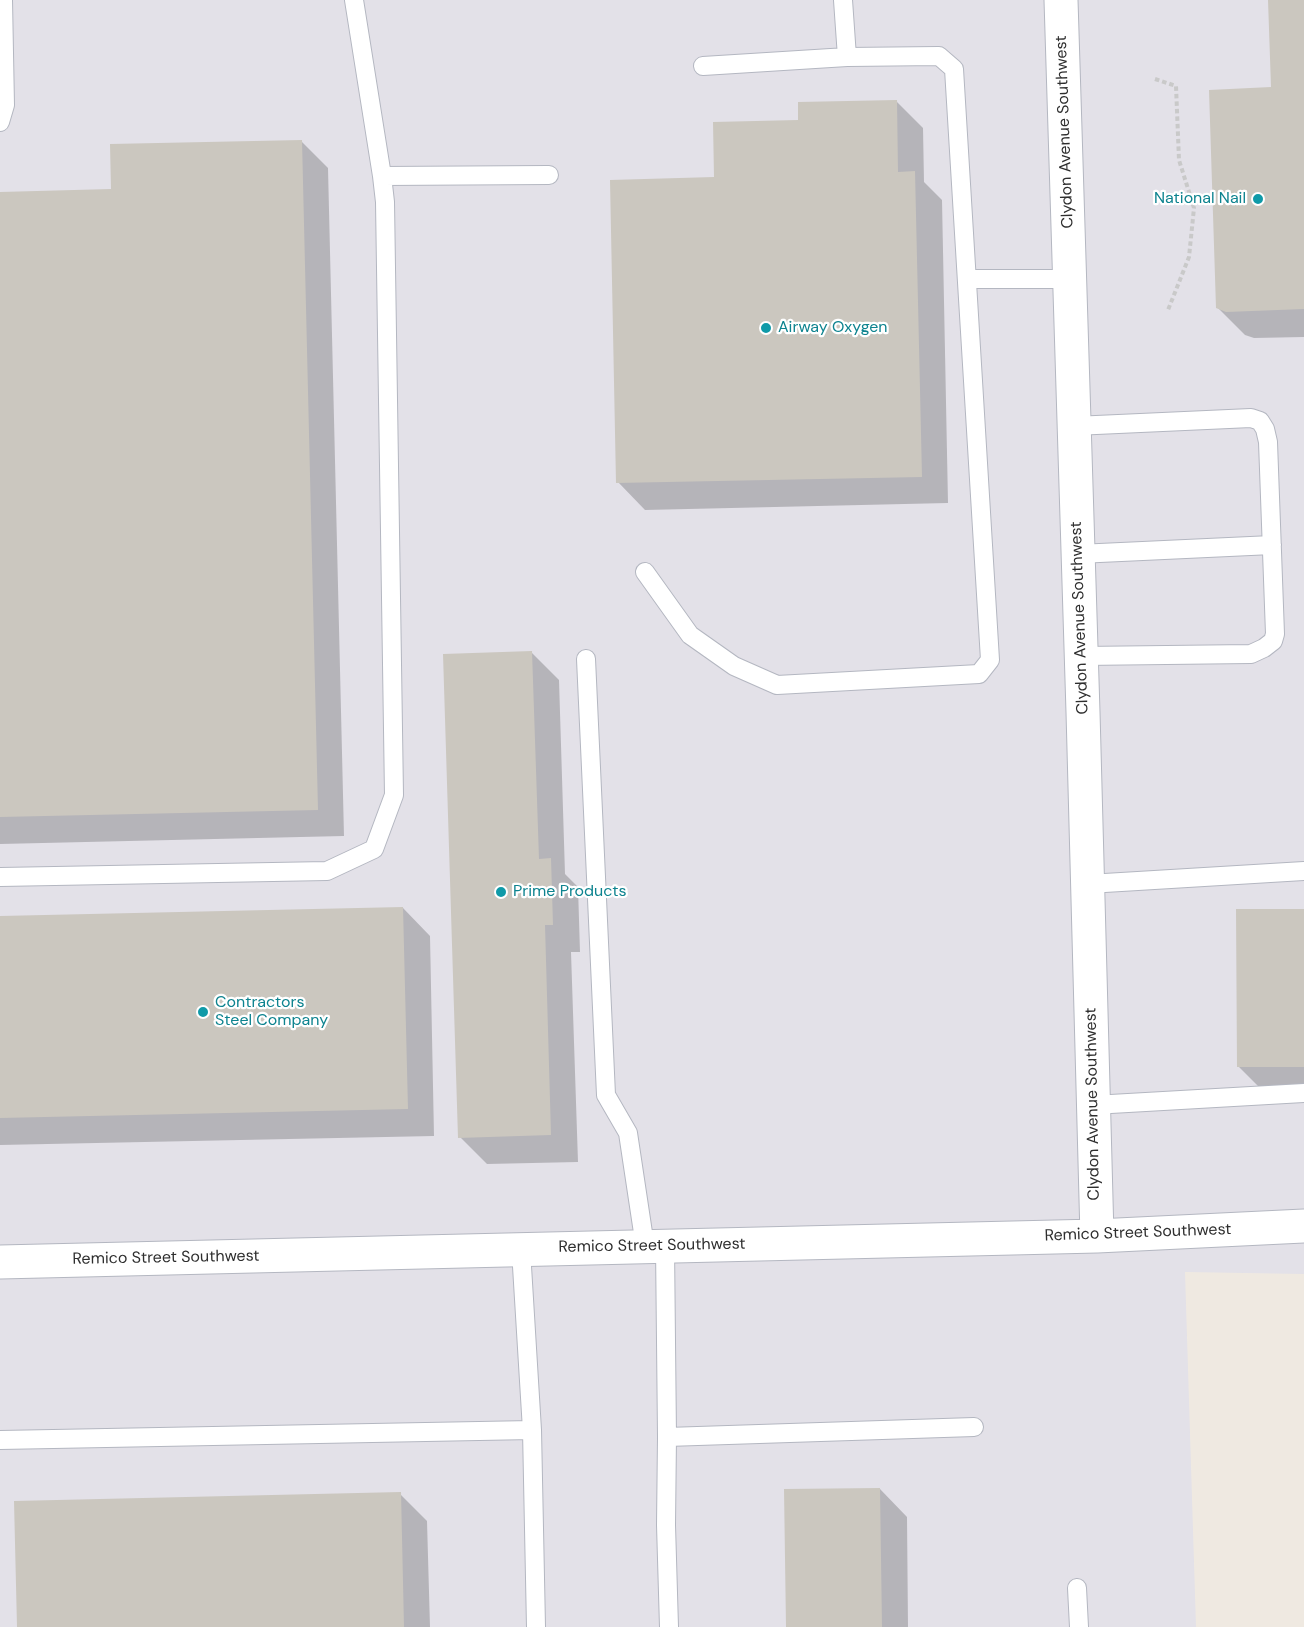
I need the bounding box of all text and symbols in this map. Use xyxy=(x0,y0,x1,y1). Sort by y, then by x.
street label: Clydon Avenue Southwest xyxy=(1052,35,1078,229)
place label: National Nail xyxy=(1154,189,1246,209)
marker: National Nail xyxy=(1251,192,1265,206)
place label: Airway Oxygen xyxy=(778,318,888,338)
marker: Airway Oxygen xyxy=(759,321,773,335)
street label: Clydon Avenue Southwest xyxy=(1067,521,1093,715)
place label: Prime Products xyxy=(513,882,626,902)
marker: Prime Products xyxy=(494,885,508,899)
place label: Contractors Steel Company xyxy=(215,993,328,1031)
marker: Contractors Steel Company xyxy=(196,1005,210,1019)
street label: Clydon Avenue Southwest xyxy=(1082,1007,1104,1201)
street label: Remico Street Southwest xyxy=(1044,1220,1232,1246)
street label: Remico Street Southwest xyxy=(558,1235,746,1257)
street label: Remico Street Southwest xyxy=(72,1247,260,1269)

